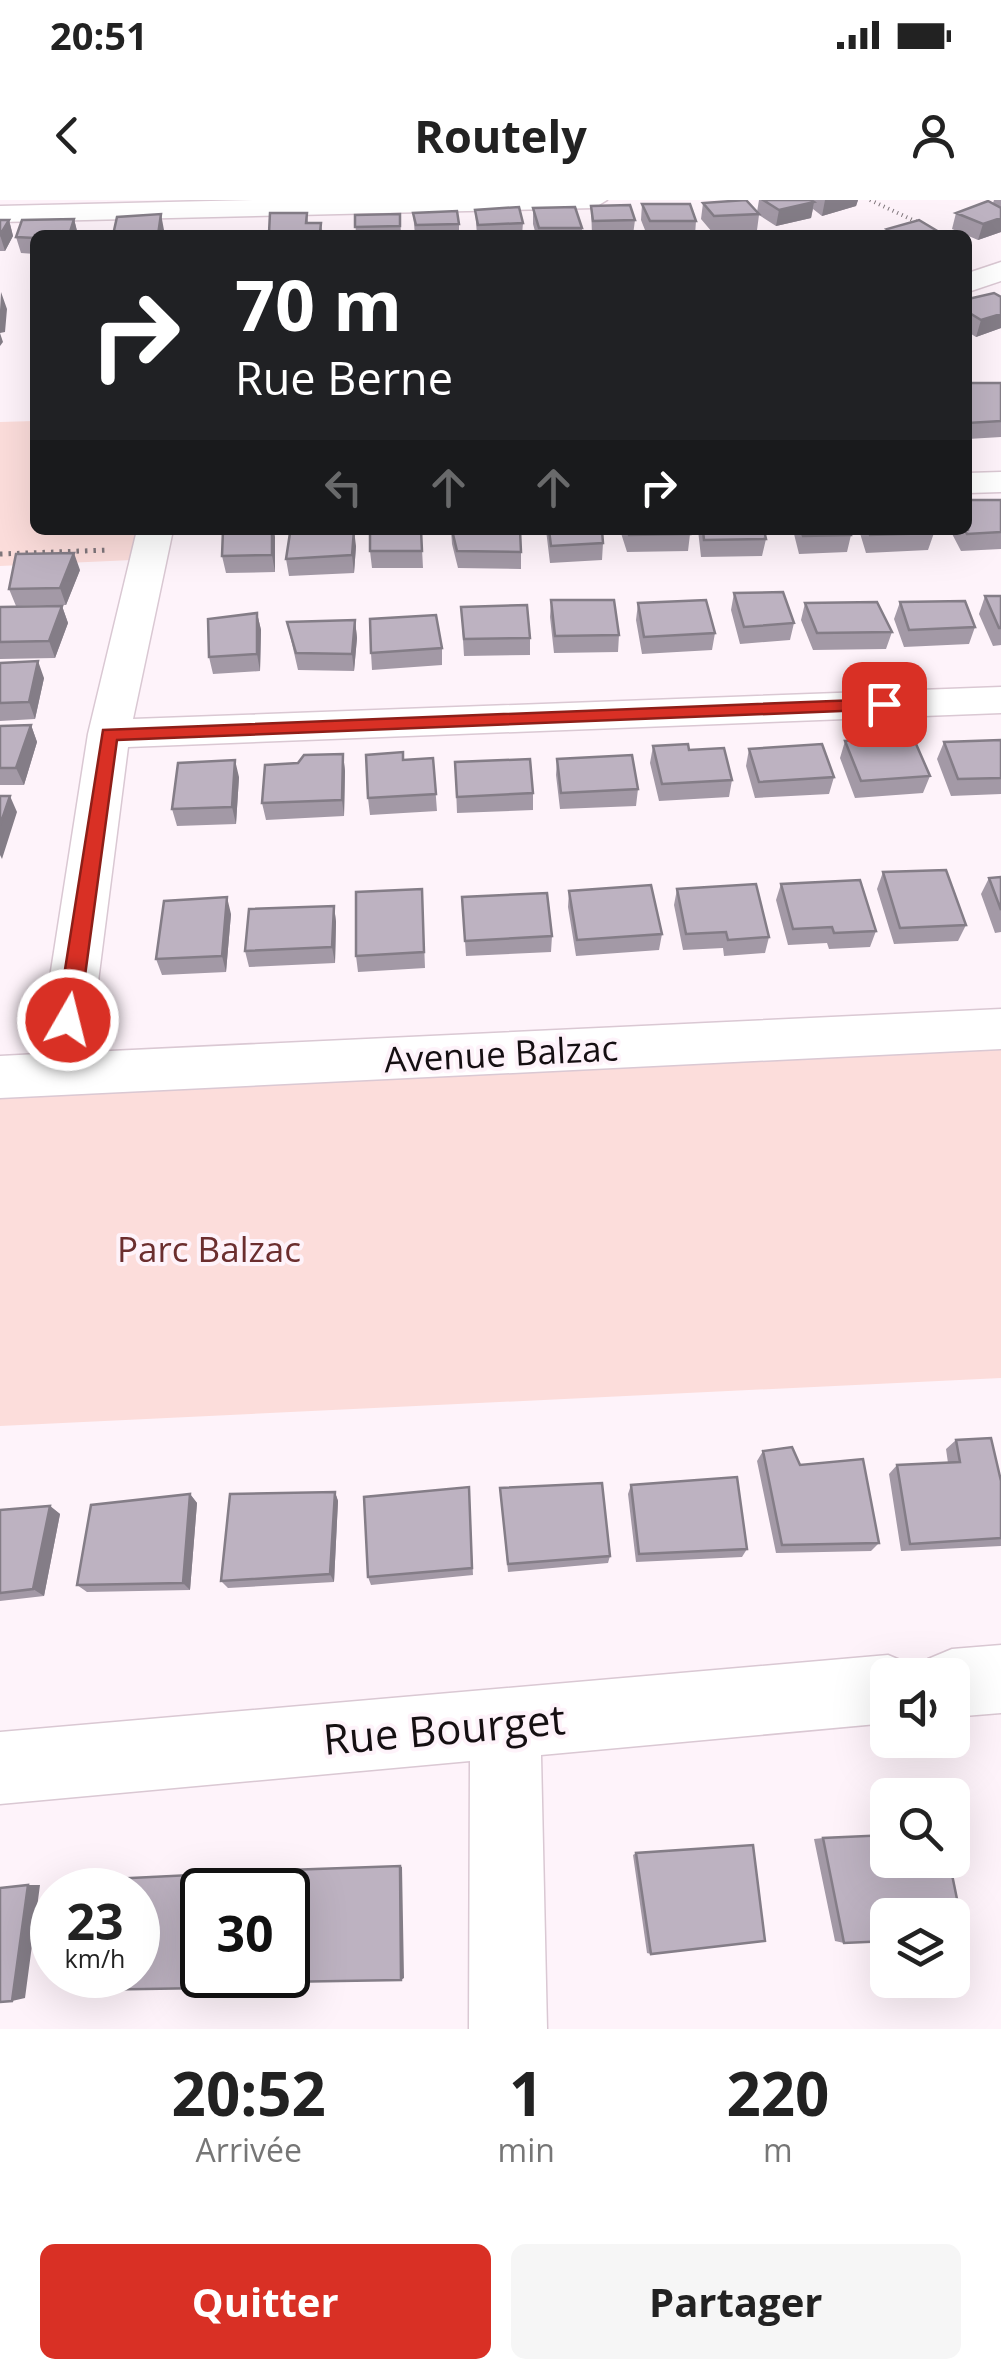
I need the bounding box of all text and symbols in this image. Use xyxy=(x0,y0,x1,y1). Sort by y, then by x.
text: 20:51 xyxy=(50,9,148,61)
text: Routely xyxy=(414,105,587,166)
icon: back xyxy=(40,108,95,163)
icon: person xyxy=(906,108,961,163)
text: 70 m xyxy=(235,256,402,352)
icon: right xyxy=(70,270,200,400)
text: Rue Berne xyxy=(235,347,453,408)
icon: left xyxy=(316,460,371,515)
icon: ahead xyxy=(421,460,476,515)
icon: ahead xyxy=(526,460,581,515)
icon: right xyxy=(631,460,686,515)
pin xyxy=(842,662,927,747)
icon: arrive xyxy=(857,677,912,732)
position arrow xyxy=(16,968,120,1072)
street label: Avenue Balzac xyxy=(383,1023,619,1083)
park label: Parc Balzac xyxy=(117,1225,301,1272)
map controls xyxy=(870,1658,970,1998)
button: sound xyxy=(870,1658,970,1758)
street label: Rue Bourget xyxy=(321,1689,567,1767)
button: search xyxy=(870,1778,970,1878)
speed limit sign: 30 xyxy=(180,1868,310,1998)
text: 23 xyxy=(66,1887,124,1955)
button: layers xyxy=(870,1898,970,1998)
text: km/h xyxy=(65,1941,125,1975)
text: 20:52 xyxy=(172,2052,326,2134)
text: 1 xyxy=(509,2052,543,2134)
text: 220 xyxy=(726,2052,829,2134)
text: Arrivée xyxy=(196,2128,302,2171)
text: min xyxy=(498,2128,555,2171)
text: m xyxy=(763,2128,793,2171)
button: Quitter xyxy=(40,2244,491,2359)
button: Partager xyxy=(511,2244,961,2359)

